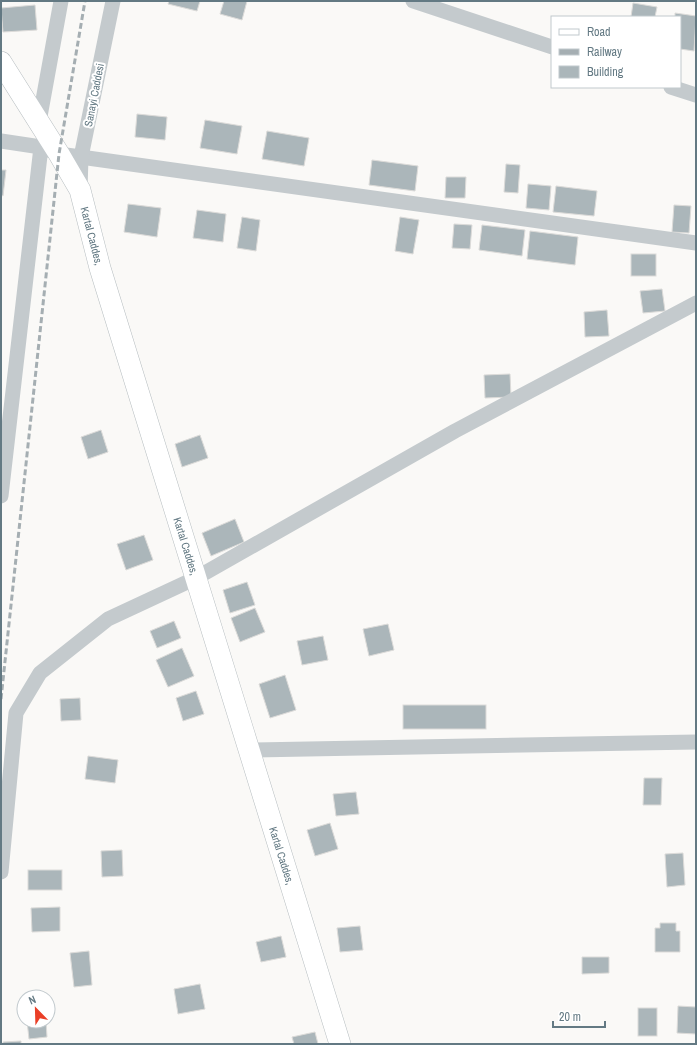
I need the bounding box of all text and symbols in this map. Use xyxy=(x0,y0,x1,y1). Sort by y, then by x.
legend xyxy=(551,16,681,88)
text: Road xyxy=(587,24,611,40)
text: Railway xyxy=(587,44,622,60)
street label: Sanayi Caddesi xyxy=(81,62,107,128)
text: Building xyxy=(587,64,624,80)
street label: Kartal Caddes, xyxy=(78,205,106,267)
street label: Kartal Caddes, xyxy=(170,515,202,577)
street label: Kartal Caddes, xyxy=(266,825,297,886)
north arrow xyxy=(16,989,56,1029)
text: N xyxy=(26,992,38,1008)
scale bar xyxy=(553,1003,605,1029)
text: 20 m xyxy=(559,1009,581,1025)

